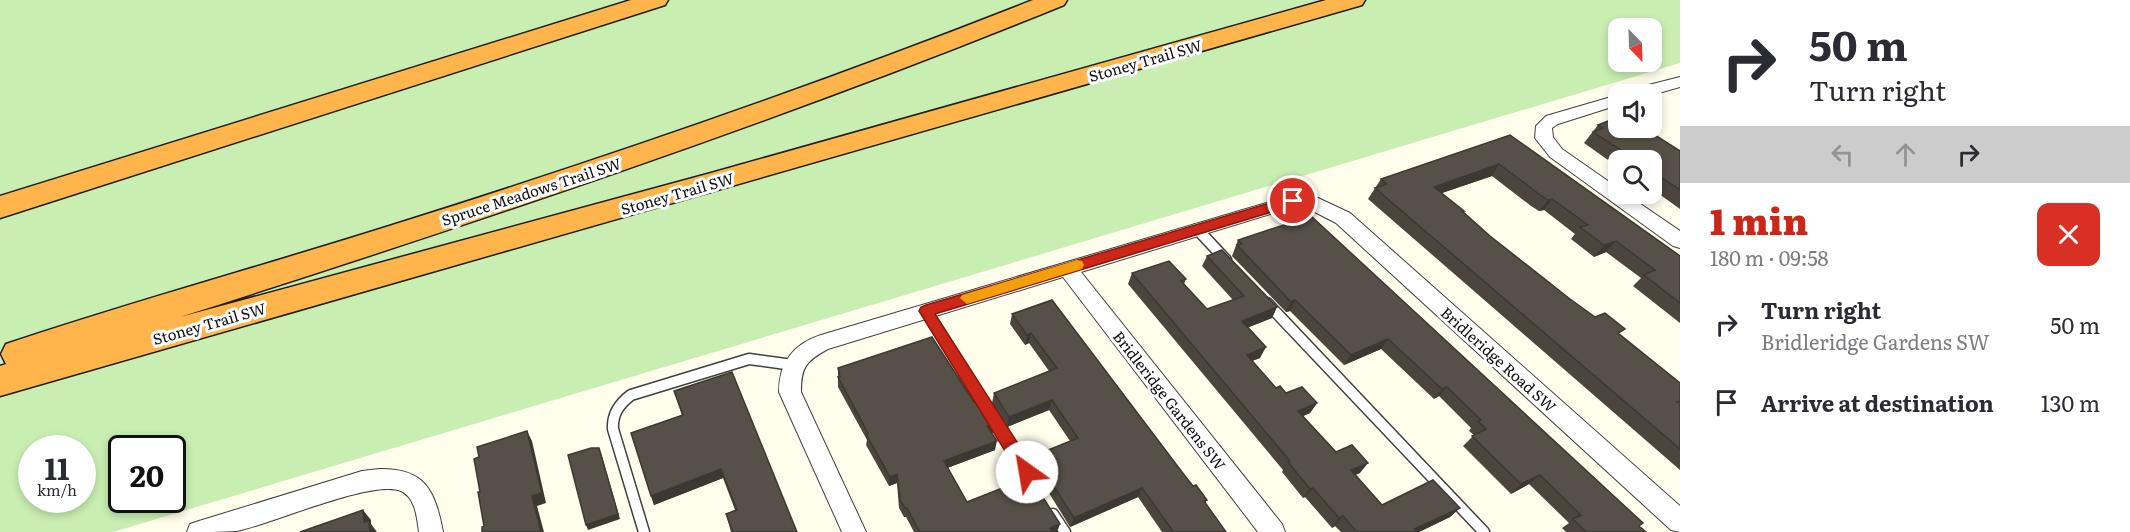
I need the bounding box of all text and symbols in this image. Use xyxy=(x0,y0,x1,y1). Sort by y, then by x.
text: 50 m xyxy=(1809,12,1908,74)
north arrow xyxy=(1608,18,1662,72)
map controls xyxy=(1608,18,1662,204)
icon: right xyxy=(1710,24,1788,102)
street label: Stoney Trail SW xyxy=(1086,33,1205,87)
text: Turn right xyxy=(1809,69,1946,109)
button: sound xyxy=(1608,84,1662,138)
icon: left xyxy=(1826,138,1859,171)
icon: ahead xyxy=(1889,138,1922,171)
icon: right xyxy=(1952,138,1985,171)
button: search xyxy=(1608,150,1662,204)
street label: Spruce Meadows Trail SW xyxy=(438,151,625,231)
street label: Stoney Trail SW xyxy=(618,166,737,220)
pin xyxy=(1267,175,1318,226)
icon: arrive xyxy=(1276,184,1309,217)
text: 1 min xyxy=(1710,193,1808,246)
button: close xyxy=(2037,203,2100,266)
text: 180 m · 09:58 xyxy=(1710,242,1829,272)
text: Turn right xyxy=(1761,293,1881,326)
street label: Stoney Trail SW xyxy=(150,296,269,350)
street label: Bridleridge Road SW xyxy=(1436,301,1562,418)
icon: right xyxy=(1710,308,1743,341)
text: 50 m xyxy=(2050,308,2100,341)
street label: Bridleridge Gardens SW xyxy=(1108,325,1232,475)
text: Bridleridge Gardens SW xyxy=(1761,326,1990,356)
icon: arrive xyxy=(1710,386,1743,419)
text: Arrive at destination xyxy=(1761,386,1994,419)
text: 130 m xyxy=(2041,386,2100,419)
speed limit sign: 20 xyxy=(108,435,186,513)
position arrow xyxy=(995,440,1059,504)
text: 11 xyxy=(45,445,69,489)
text: km/h xyxy=(37,478,77,501)

